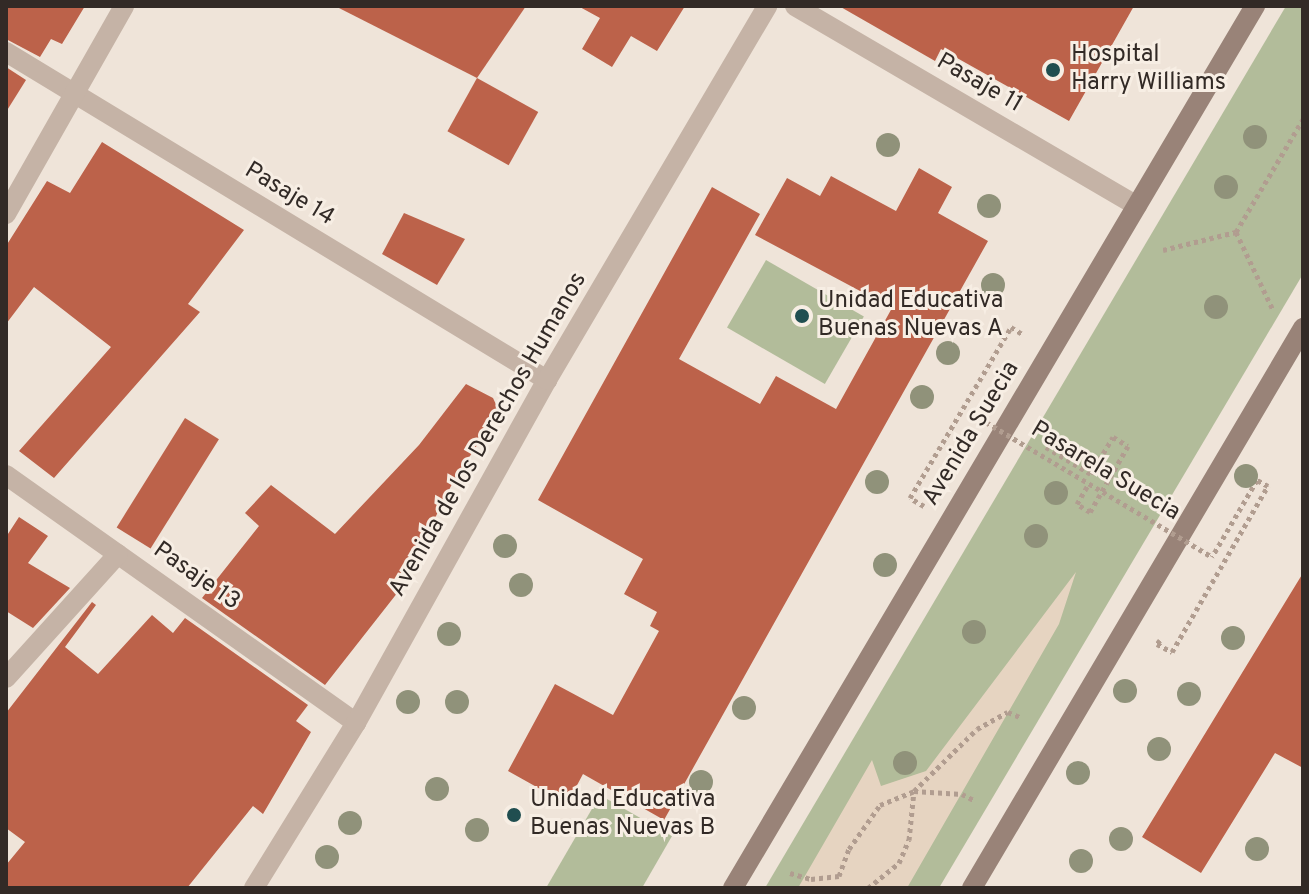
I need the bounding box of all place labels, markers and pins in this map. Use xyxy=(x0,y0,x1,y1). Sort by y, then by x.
place label: Hospital Harry Williams xyxy=(1071,42,1227,98)
marker: Hospital Harry Williams xyxy=(1042,59,1064,81)
place label: Unidad Educativa Buenas Nuevas A xyxy=(818,288,1004,344)
marker: Unidad Educativa Buenas Nuevas A xyxy=(793,307,811,325)
place label: Unidad Educativa Buenas Nuevas B xyxy=(530,787,715,843)
marker: Unidad Educativa Buenas Nuevas B xyxy=(505,806,523,824)

